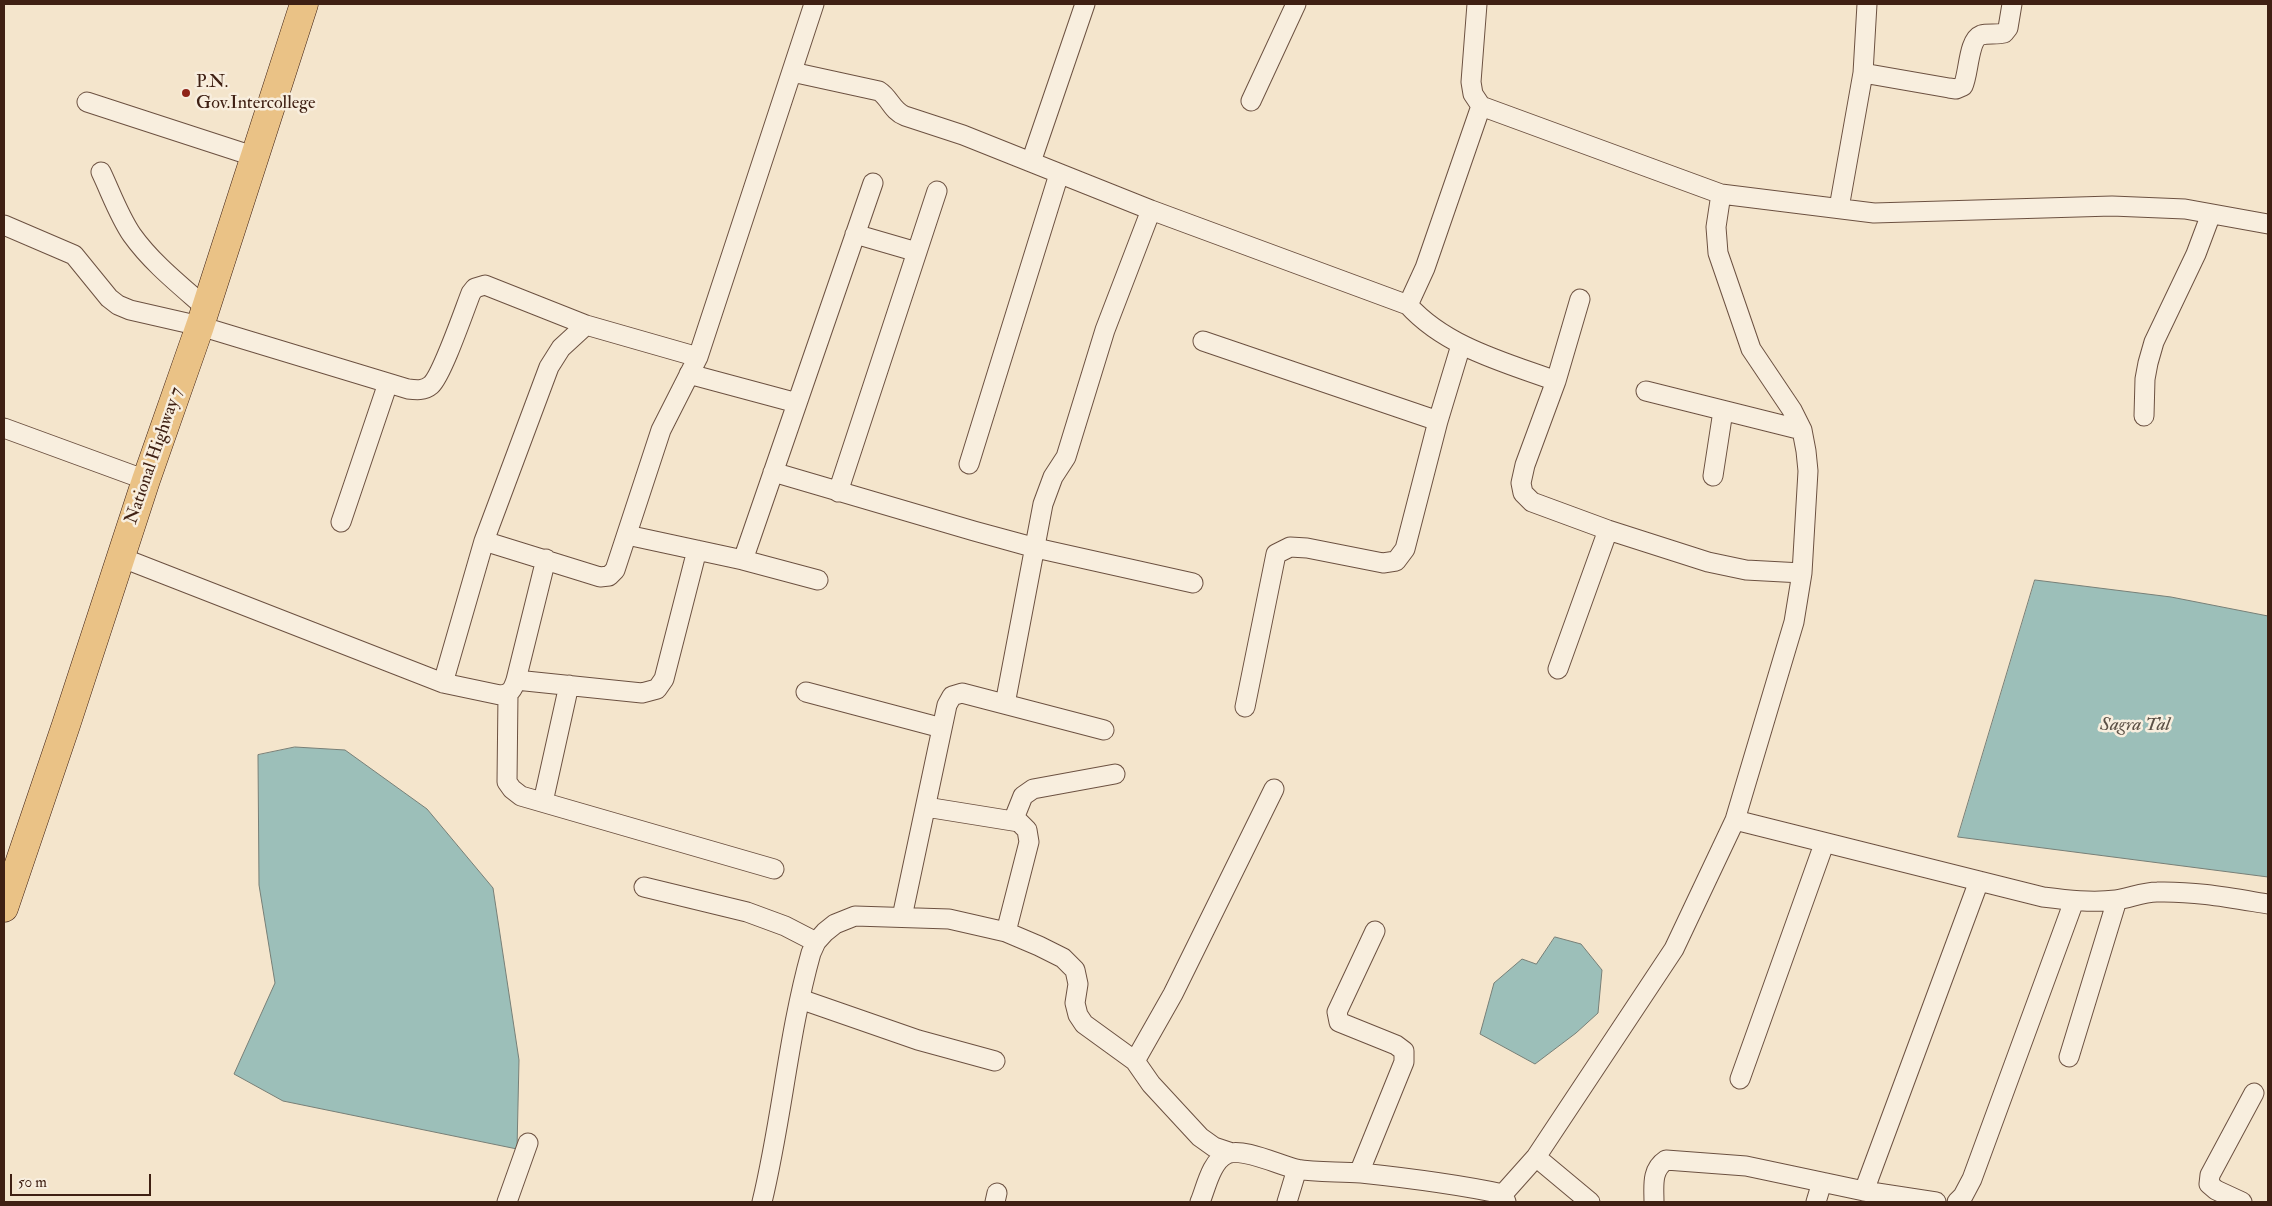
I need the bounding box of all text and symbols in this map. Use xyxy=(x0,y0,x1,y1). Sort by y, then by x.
place label: P.N. Gov.Intercollege xyxy=(196,72,316,115)
marker: P.N. Gov.Intercollege xyxy=(180,87,192,99)
street label: National Highway 7 xyxy=(121,385,189,527)
water label: Sagra Tal xyxy=(2100,715,2170,737)
scale bar xyxy=(12,1164,154,1196)
text: 50 m xyxy=(18,1173,47,1192)

